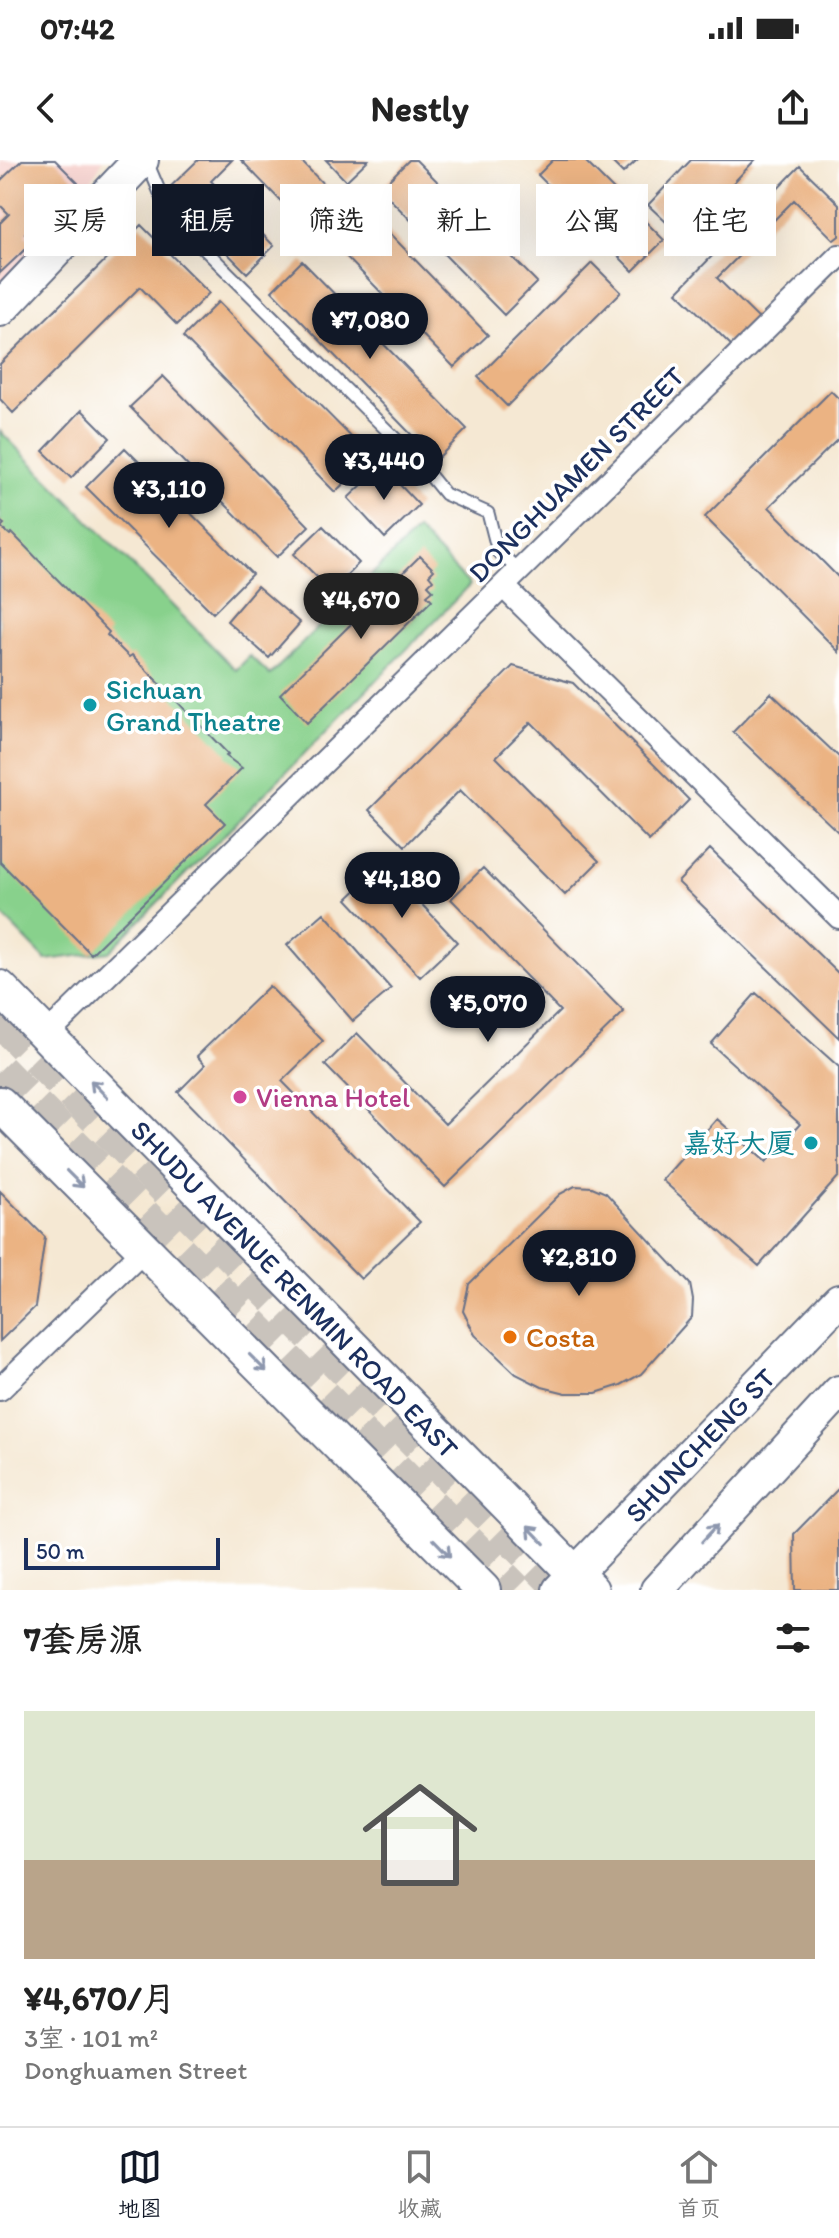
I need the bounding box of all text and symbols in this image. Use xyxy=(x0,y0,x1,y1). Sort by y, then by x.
text: 07:42 xyxy=(40,10,115,47)
icon: back xyxy=(24,86,68,130)
icon: share xyxy=(771,86,815,130)
text: Nestly xyxy=(370,87,469,130)
chip: 买房 xyxy=(24,184,136,256)
chip: 租房 xyxy=(152,184,264,256)
chip: 筛选 xyxy=(280,184,392,256)
chip: 新上 xyxy=(408,184,520,256)
chip: 公寓 xyxy=(536,184,648,256)
chip: 住宅 xyxy=(664,184,776,256)
pin: ¥7,080 xyxy=(305,293,435,361)
text: ¥7,080 xyxy=(330,303,410,335)
street label: DONGHUAMEN STREET xyxy=(461,359,691,589)
pin: ¥3,440 xyxy=(319,434,449,502)
text: ¥3,440 xyxy=(343,444,425,476)
pin: ¥3,110 xyxy=(104,462,234,530)
text: ¥3,110 xyxy=(131,472,207,504)
pin: ¥4,670 xyxy=(296,573,426,641)
text: ¥4,670 xyxy=(321,583,401,615)
place label: Sichuan Grand Theatre xyxy=(106,672,281,738)
marker: Sichuan Grand Theatre xyxy=(81,696,99,714)
pin: ¥4,180 xyxy=(337,852,467,920)
text: ¥4,180 xyxy=(363,862,441,894)
pin: ¥5,070 xyxy=(423,976,553,1044)
text: ¥5,070 xyxy=(448,986,528,1018)
one-way arrow xyxy=(90,1080,109,1099)
place label: Vienna Hotel xyxy=(256,1080,410,1114)
marker: Vienna Hotel xyxy=(231,1088,249,1106)
street label: SHUDU AVENUE RENMIN ROAD EAST xyxy=(124,1113,466,1465)
place label: 嘉好大厦 xyxy=(683,1126,795,1160)
marker: 嘉好大厦 xyxy=(802,1134,820,1152)
one-way arrow xyxy=(65,1169,84,1188)
pin: ¥2,810 xyxy=(514,1230,644,1298)
text: ¥2,810 xyxy=(541,1240,617,1272)
place label: Costa xyxy=(526,1320,595,1354)
marker: Costa xyxy=(501,1328,519,1346)
one-way arrow xyxy=(249,1353,268,1373)
street label: SHUNCHENG ST xyxy=(618,1360,782,1529)
one-way arrow xyxy=(700,1523,718,1543)
one-way arrow xyxy=(527,1526,546,1545)
scale bar xyxy=(24,1534,220,1570)
one-way arrow xyxy=(432,1537,450,1557)
text: 50 m xyxy=(36,1538,85,1565)
icon: filters xyxy=(771,1616,815,1660)
text: 7套房源 xyxy=(24,1619,143,1660)
icon: home xyxy=(348,1763,492,1907)
text: ¥4,670/月 xyxy=(24,1978,176,2019)
text: 3室 · 101 m² xyxy=(24,2022,158,2054)
text: Donghuamen Street xyxy=(24,2054,247,2086)
tab: 地图 xyxy=(118,2145,162,2222)
tab: 收藏 xyxy=(397,2145,441,2222)
tab: 首页 xyxy=(677,2145,721,2222)

